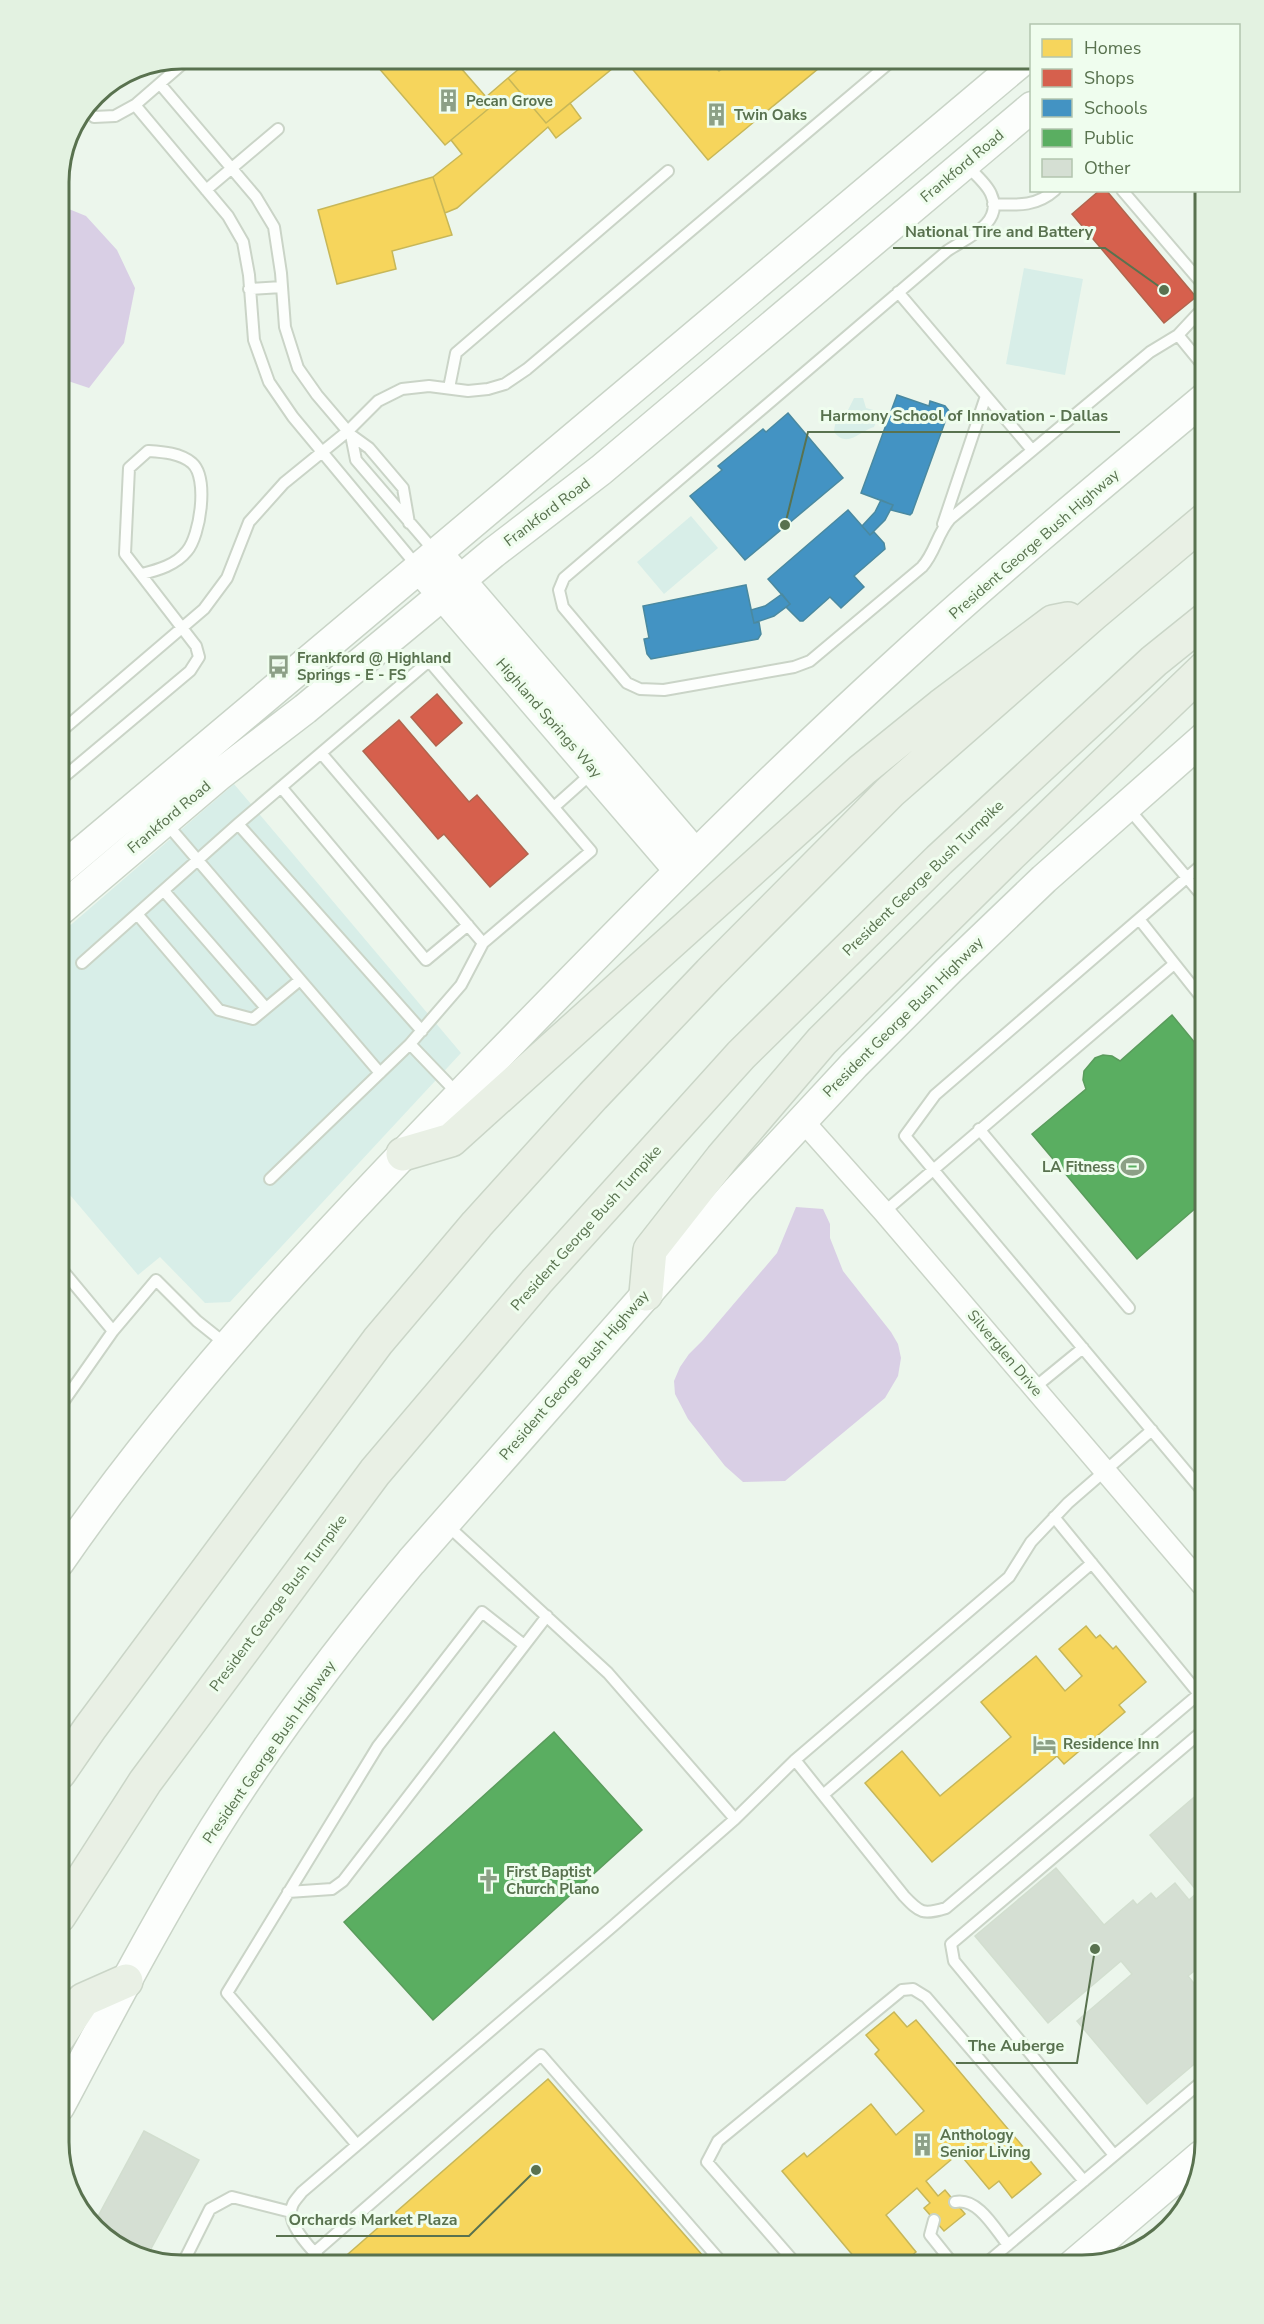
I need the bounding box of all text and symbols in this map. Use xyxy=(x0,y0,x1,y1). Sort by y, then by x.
legend xyxy=(1030,24,1240,192)
text: Homes xyxy=(1084,36,1141,60)
text: Shops xyxy=(1084,66,1134,90)
building icon: Pecan Grove xyxy=(435,88,461,114)
place label: Pecan Grove xyxy=(466,91,553,111)
text: Schools xyxy=(1084,96,1148,120)
building icon: Twin Oaks xyxy=(703,102,729,128)
place label: Twin Oaks xyxy=(734,105,807,125)
street label: Frankford Road xyxy=(916,125,1008,207)
text: Public xyxy=(1084,126,1134,150)
text: Other xyxy=(1084,156,1131,180)
callout: National Tire and Battery xyxy=(893,214,1105,248)
text: National Tire and Battery xyxy=(905,221,1094,243)
callout: Harmony School of Innovation - Dallas xyxy=(808,398,1120,432)
text: Harmony School of Innovation - Dallas xyxy=(820,405,1108,427)
street label: President George Bush Highway xyxy=(945,464,1123,623)
street label: Frankford Road xyxy=(500,473,594,551)
place label: Frankford @ Highland Springs - E - FS xyxy=(297,648,451,685)
bus stop icon: Frankford @ Highland Springs - E - FS xyxy=(266,654,292,680)
street label: Highland Springs Way xyxy=(492,654,607,782)
street label: Frankford Road xyxy=(123,776,215,858)
street label: President George Bush Turnpike xyxy=(838,796,1008,960)
street label: President George Bush Highway xyxy=(818,932,988,1102)
street label: President George Bush Turnpike xyxy=(506,1141,666,1315)
sports icon: LA Fitness xyxy=(1120,1154,1146,1180)
place label: LA Fitness xyxy=(1042,1157,1115,1177)
street label: President George Bush Highway xyxy=(495,1286,654,1464)
street label: Silverglen Drive xyxy=(963,1306,1047,1400)
street label: President George Bush Turnpike xyxy=(205,1510,351,1696)
street label: President George Bush Highway xyxy=(198,1656,340,1847)
hotel icon: Residence Inn xyxy=(1032,1731,1058,1757)
place label: Residence Inn xyxy=(1063,1734,1159,1754)
place label: First Baptist Church Plano xyxy=(506,1862,600,1899)
church icon: First Baptist Church Plano xyxy=(475,1868,501,1894)
callout: The Auberge xyxy=(956,2029,1077,2063)
text: The Auberge xyxy=(968,2035,1064,2057)
place label: Anthology Senior Living xyxy=(940,2125,1031,2162)
building icon: Anthology Senior Living xyxy=(909,2131,935,2157)
callout: Orchards Market Plaza xyxy=(276,2202,469,2236)
text: Orchards Market Plaza xyxy=(288,2209,458,2231)

